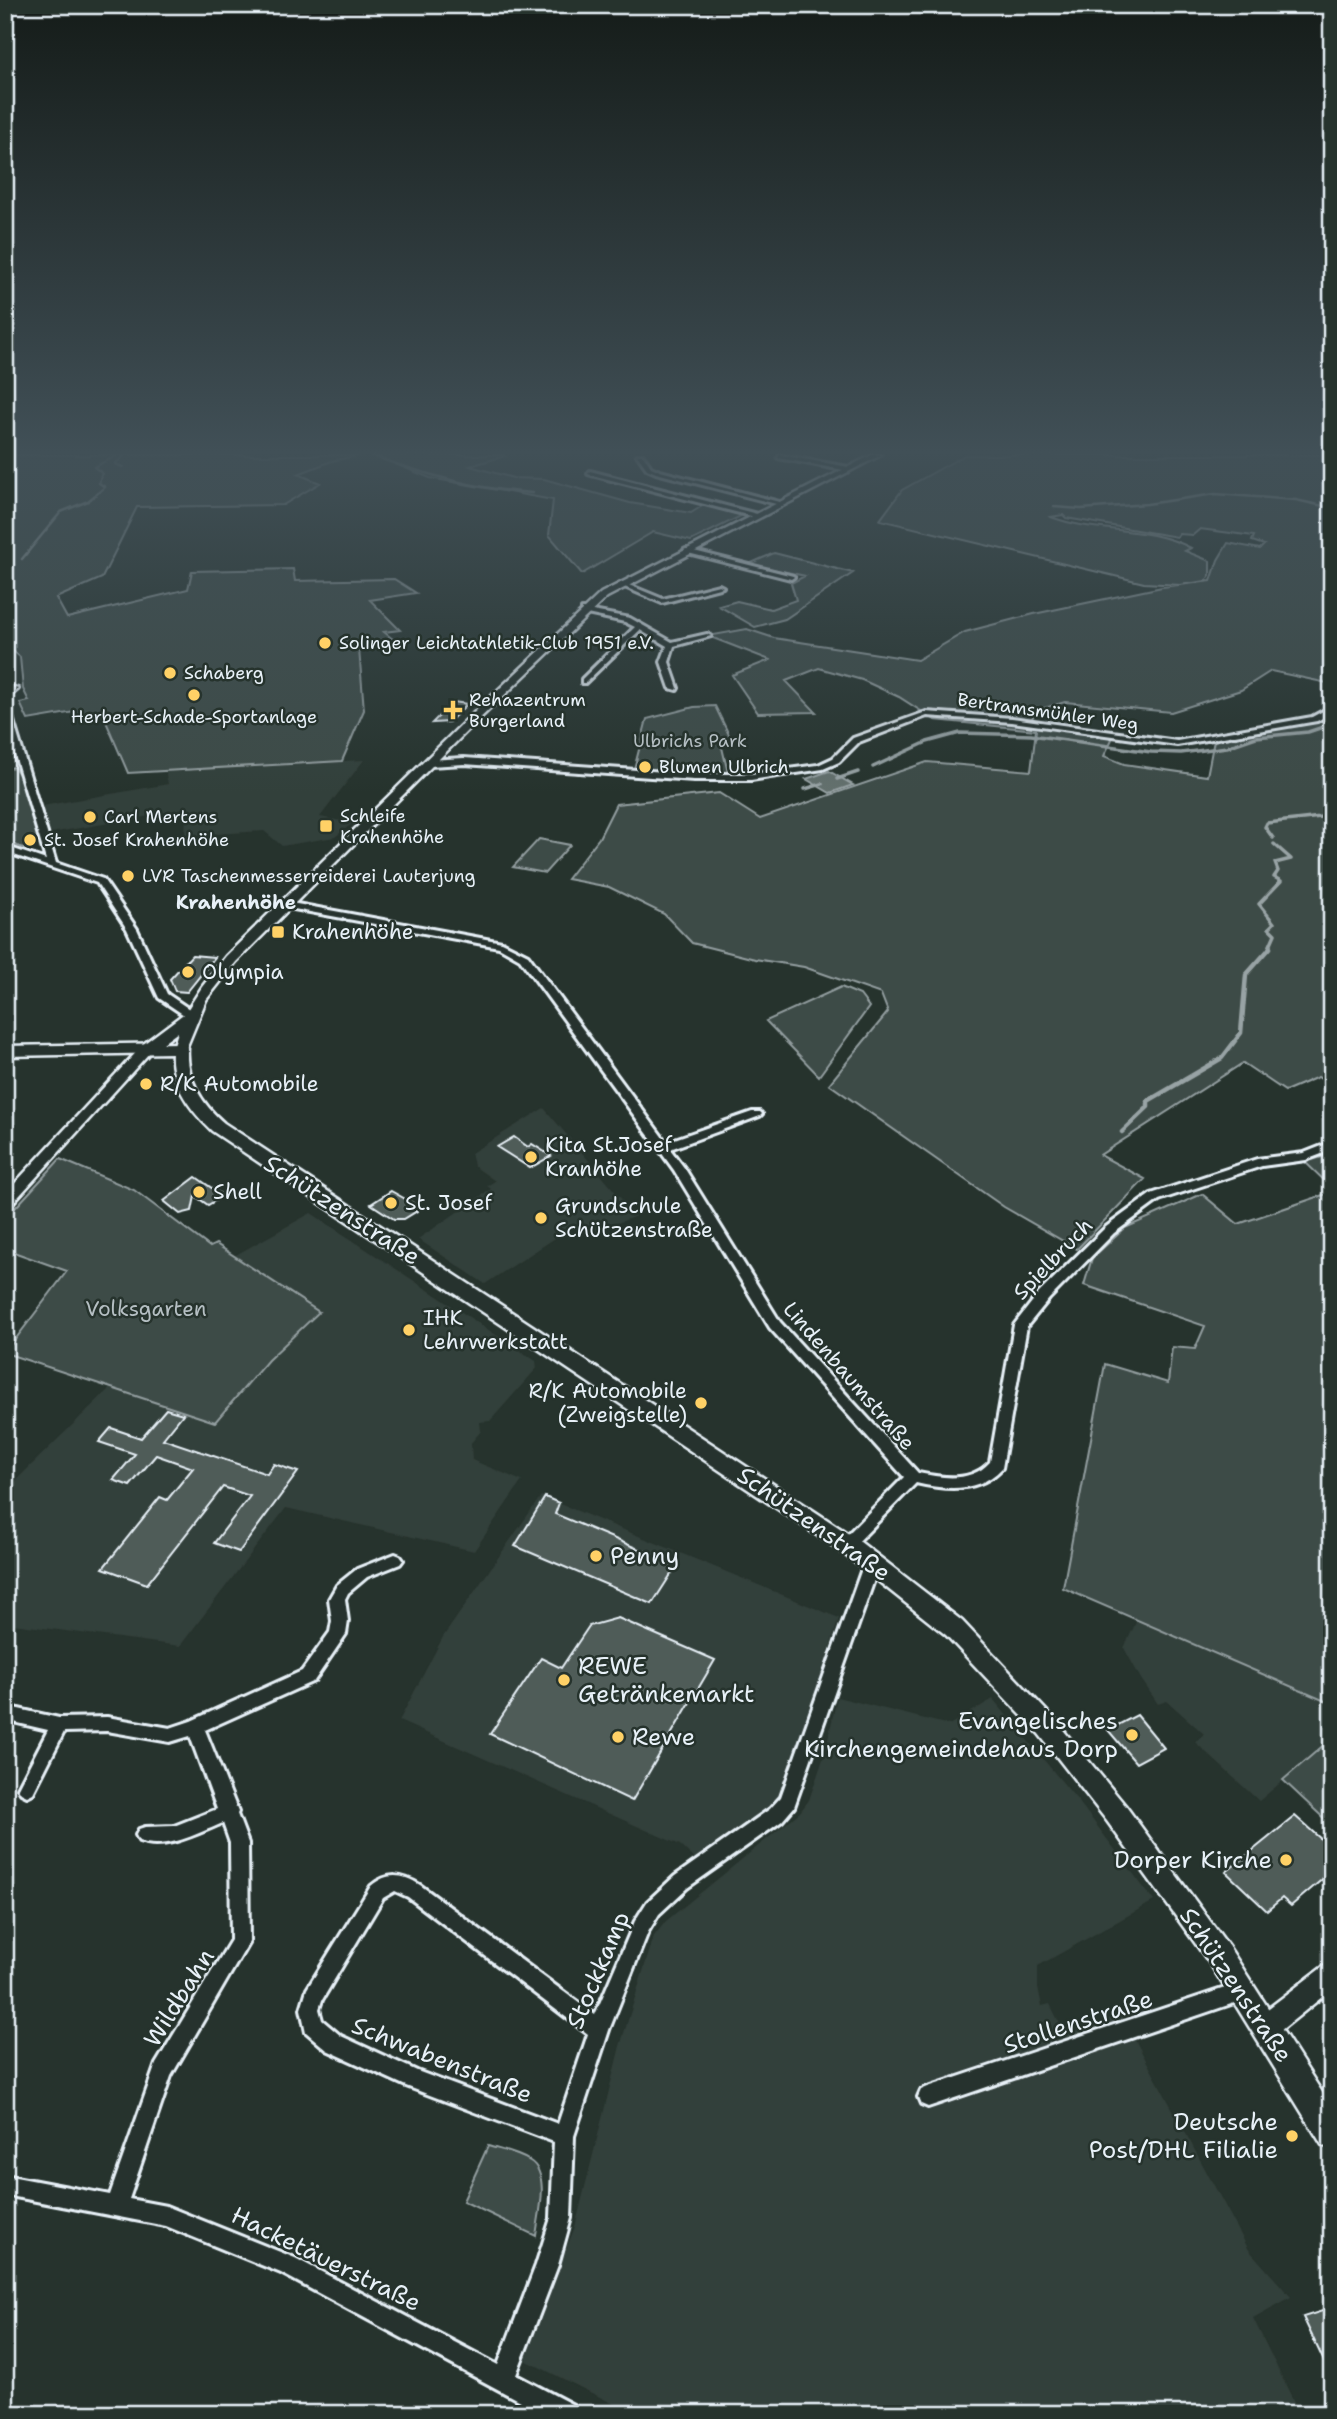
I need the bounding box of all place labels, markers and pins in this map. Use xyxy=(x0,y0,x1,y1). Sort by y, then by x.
place label: Solinger Leichtathletik-Club 1951 e.V. xyxy=(339,631,654,655)
marker: Solinger Leichtathletik-Club 1951 e.V. xyxy=(317,635,333,651)
place label: Schaberg xyxy=(184,661,264,685)
marker: Schaberg xyxy=(162,665,178,681)
marker: Herbert-Schade-Sportanlage xyxy=(186,687,202,703)
place label: Rehazentrum Burgerland xyxy=(469,688,586,733)
marker: Rehazentrum Burgerland xyxy=(443,700,463,720)
place label: Herbert-Schade-Sportanlage xyxy=(71,705,317,729)
place label: Blumen Ulbrich xyxy=(659,755,789,779)
marker: Blumen Ulbrich xyxy=(637,759,653,775)
place label: Schleife Krahenhöhe xyxy=(340,804,444,849)
place label: Carl Mertens xyxy=(104,805,218,829)
marker: Carl Mertens xyxy=(82,809,98,825)
marker: Schleife Krahenhöhe xyxy=(318,818,334,834)
place label: St. Josef Krahenhöhe xyxy=(44,828,229,852)
marker: St. Josef Krahenhöhe xyxy=(22,832,38,848)
place label: LVR Taschenmesserreiderei Lauterjung xyxy=(142,864,476,888)
marker: LVR Taschenmesserreiderei Lauterjung xyxy=(120,868,136,884)
place label: Krahenhöhe xyxy=(292,918,414,946)
marker: Krahenhöhe xyxy=(270,924,286,940)
place label: Olympia xyxy=(202,958,284,986)
marker: Olympia xyxy=(180,964,196,980)
place label: R/K Automobile xyxy=(160,1070,319,1098)
marker: R/K Automobile xyxy=(138,1076,154,1092)
place label: Kita St.Josef Kranhöhe xyxy=(545,1131,673,1183)
marker: Kita St.Josef Kranhöhe xyxy=(523,1149,539,1165)
place label: Shell xyxy=(213,1178,262,1206)
marker: Shell xyxy=(191,1184,207,1200)
place label: St. Josef xyxy=(405,1189,493,1217)
place label: Grundschule Schützenstraße xyxy=(555,1192,713,1244)
marker: St. Josef xyxy=(383,1195,399,1211)
marker: Grundschule Schützenstraße xyxy=(533,1210,549,1226)
place label: IHK Lehrwerkstatt xyxy=(423,1304,568,1356)
marker: IHK Lehrwerkstatt xyxy=(401,1322,417,1338)
place label: R/K Automobile (Zweigstelle) xyxy=(528,1377,687,1429)
marker: R/K Automobile (Zweigstelle) xyxy=(693,1395,709,1411)
place label: Penny xyxy=(610,1540,679,1572)
marker: Penny xyxy=(588,1548,604,1564)
place label: REWE Getränkemarkt xyxy=(578,1650,755,1710)
marker: REWE Getränkemarkt xyxy=(556,1672,572,1688)
place label: Evangelisches Kirchengemeindehaus Dorp xyxy=(804,1705,1118,1765)
place label: Rewe xyxy=(632,1721,695,1753)
marker: Evangelisches Kirchengemeindehaus Dorp xyxy=(1124,1727,1140,1743)
marker: Rewe xyxy=(610,1729,626,1745)
place label: Dorper Kirche xyxy=(1114,1844,1272,1876)
marker: Dorper Kirche xyxy=(1278,1852,1294,1868)
place label: Deutsche Post/DHL Filialie xyxy=(1089,2106,1278,2166)
marker: Deutsche Post/DHL Filialie xyxy=(1284,2128,1300,2144)

